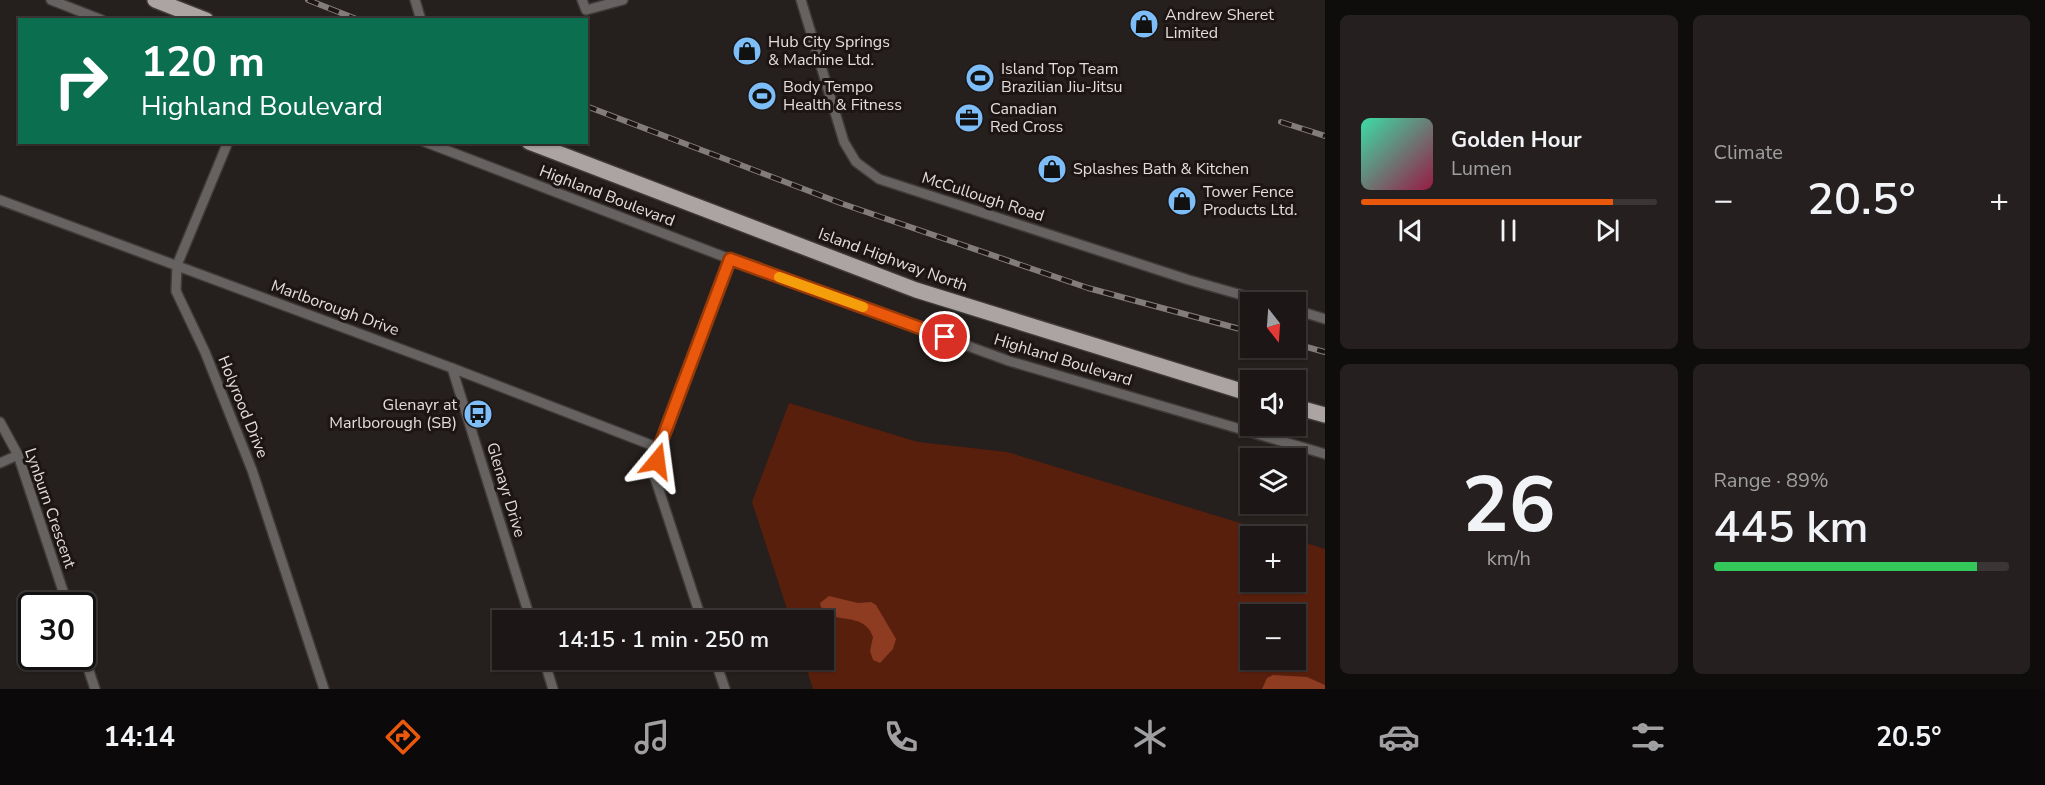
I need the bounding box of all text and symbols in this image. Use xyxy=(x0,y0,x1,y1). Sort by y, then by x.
place label: Andrew Sheret Limited xyxy=(1165,4,1274,44)
shop icon: Andrew Sheret Limited xyxy=(1128,8,1160,40)
place label: Hub City Springs & Machine Ltd. xyxy=(768,31,890,71)
text: 120 m xyxy=(141,34,265,91)
shop icon: Hub City Springs & Machine Ltd. xyxy=(731,35,763,67)
icon: right xyxy=(42,42,120,120)
place label: Island Top Team Brazilian Jiu-Jitsu xyxy=(1001,58,1123,98)
sports icon: Island Top Team Brazilian Jiu-Jitsu xyxy=(964,62,996,94)
place label: Body Tempo Health & Fitness xyxy=(783,76,902,116)
sports icon: Body Tempo Health & Fitness xyxy=(746,80,778,112)
text: Highland Boulevard xyxy=(141,88,383,125)
place label: Canadian Red Cross xyxy=(990,98,1063,138)
office icon: Canadian Red Cross xyxy=(953,102,985,134)
text: Golden Hour xyxy=(1451,125,1582,155)
text: Climate xyxy=(1714,139,1783,166)
shop icon: Splashes Bath & Kitchen xyxy=(1036,153,1068,185)
text: Lumen xyxy=(1451,155,1512,182)
place label: Splashes Bath & Kitchen xyxy=(1073,158,1249,180)
street label: Highland Boulevard xyxy=(536,160,678,232)
street label: McCullough Road xyxy=(919,167,1047,227)
text: 20.5° xyxy=(1807,169,1916,230)
text: − xyxy=(1714,178,1733,223)
text: + xyxy=(1989,178,2009,223)
place label: Tower Fence Products Ltd. xyxy=(1203,181,1297,221)
shop icon: Tower Fence Products Ltd. xyxy=(1166,185,1198,217)
icon: previous xyxy=(1394,214,1427,247)
icon: pause xyxy=(1492,214,1525,247)
icon: next xyxy=(1591,214,1624,247)
street label: Island Highway North xyxy=(815,223,971,297)
street label: Marlborough Drive xyxy=(268,275,402,341)
north arrow xyxy=(1240,292,1306,358)
map controls xyxy=(1240,292,1306,670)
pin xyxy=(919,311,970,362)
icon: arrive xyxy=(928,320,961,353)
street label: Highland Boulevard xyxy=(991,329,1135,391)
street label: Holyrood Drive xyxy=(212,353,274,461)
button: sound xyxy=(1240,370,1306,436)
place label: Glenayr at Marlborough (SB) xyxy=(329,394,457,434)
bus stop icon: Glenayr at Marlborough (SB) xyxy=(462,398,494,430)
position arrow xyxy=(625,429,689,493)
street label: Glenayr Drive xyxy=(481,440,531,540)
street label: Lynburn Crescent xyxy=(19,445,81,571)
button: layers xyxy=(1240,448,1306,514)
text: 26 xyxy=(1462,452,1556,559)
text: Range · 89% xyxy=(1714,467,1829,494)
text: 445 km xyxy=(1714,497,1869,558)
button: + xyxy=(1240,526,1306,592)
text: km/h xyxy=(1487,545,1531,572)
speed limit sign: 30 xyxy=(18,592,96,670)
button: − xyxy=(1240,604,1306,670)
text: 14:15 · 1 min · 250 m xyxy=(557,625,769,655)
icon: directions xyxy=(382,716,424,758)
icon: music xyxy=(631,716,673,758)
icon: phone xyxy=(880,716,922,758)
icon: climate xyxy=(1129,716,1171,758)
icon: car xyxy=(1378,716,1420,758)
icon: filters xyxy=(1627,716,1669,758)
text: 14:14 xyxy=(103,719,175,756)
text: 20.5° xyxy=(1876,719,1941,756)

